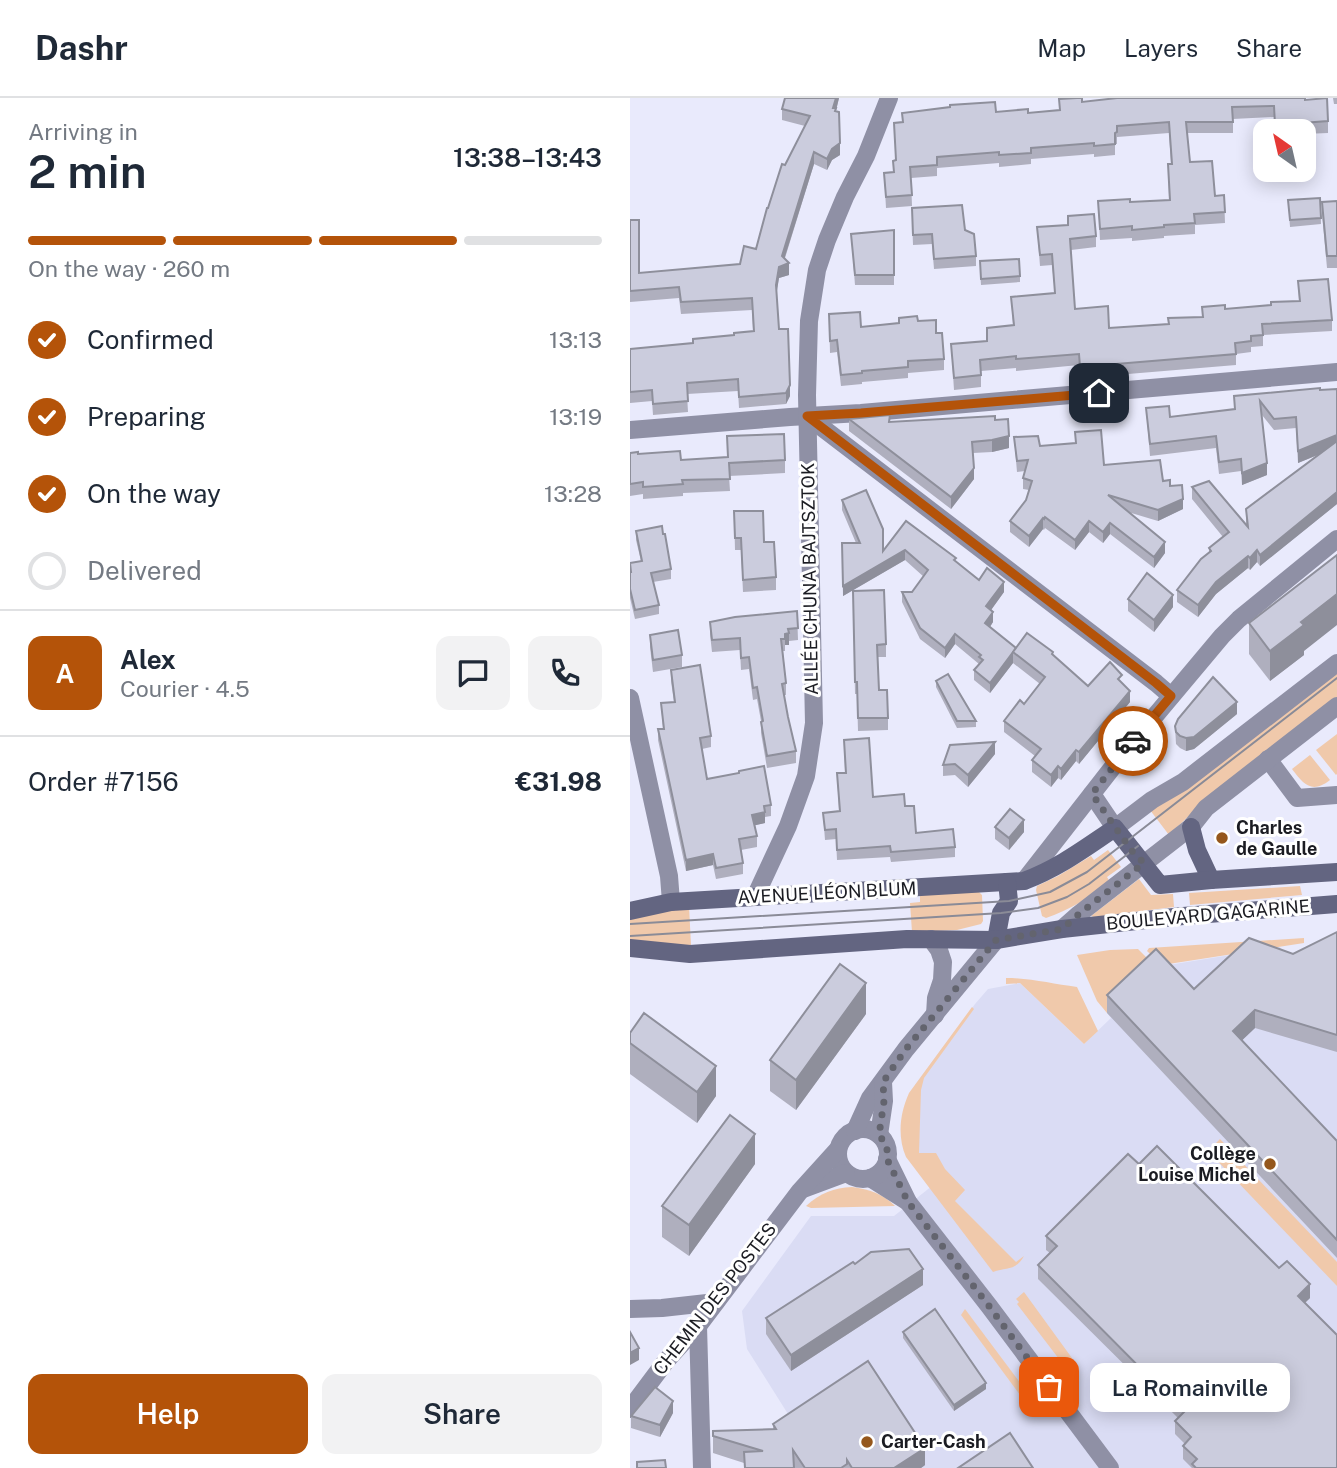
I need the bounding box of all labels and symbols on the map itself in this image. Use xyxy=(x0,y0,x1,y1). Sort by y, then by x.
north arrow xyxy=(1253,119,1316,182)
pin xyxy=(1069,363,1129,423)
street label: ALLÉE CHUNA BAJTSZTOK xyxy=(796,463,822,695)
courier xyxy=(1098,706,1168,776)
place label: Charles de Gaulle xyxy=(1236,817,1317,859)
marker: Charles de Gaulle xyxy=(1214,830,1230,846)
street label: AVENUE LÉON BLUM xyxy=(737,876,917,908)
street label: BOULEVARD GAGARINE xyxy=(1105,895,1311,934)
place label: Collège Louise Michel xyxy=(1138,1143,1256,1185)
marker: Collège Louise Michel xyxy=(1262,1156,1278,1172)
street label: CHEMIN DES POSTES xyxy=(649,1219,780,1379)
pin xyxy=(1019,1357,1079,1417)
callout: La Romainville xyxy=(1091,1362,1290,1412)
place label: Carter-Cash xyxy=(881,1431,986,1452)
marker: Carter-Cash xyxy=(859,1434,875,1450)

